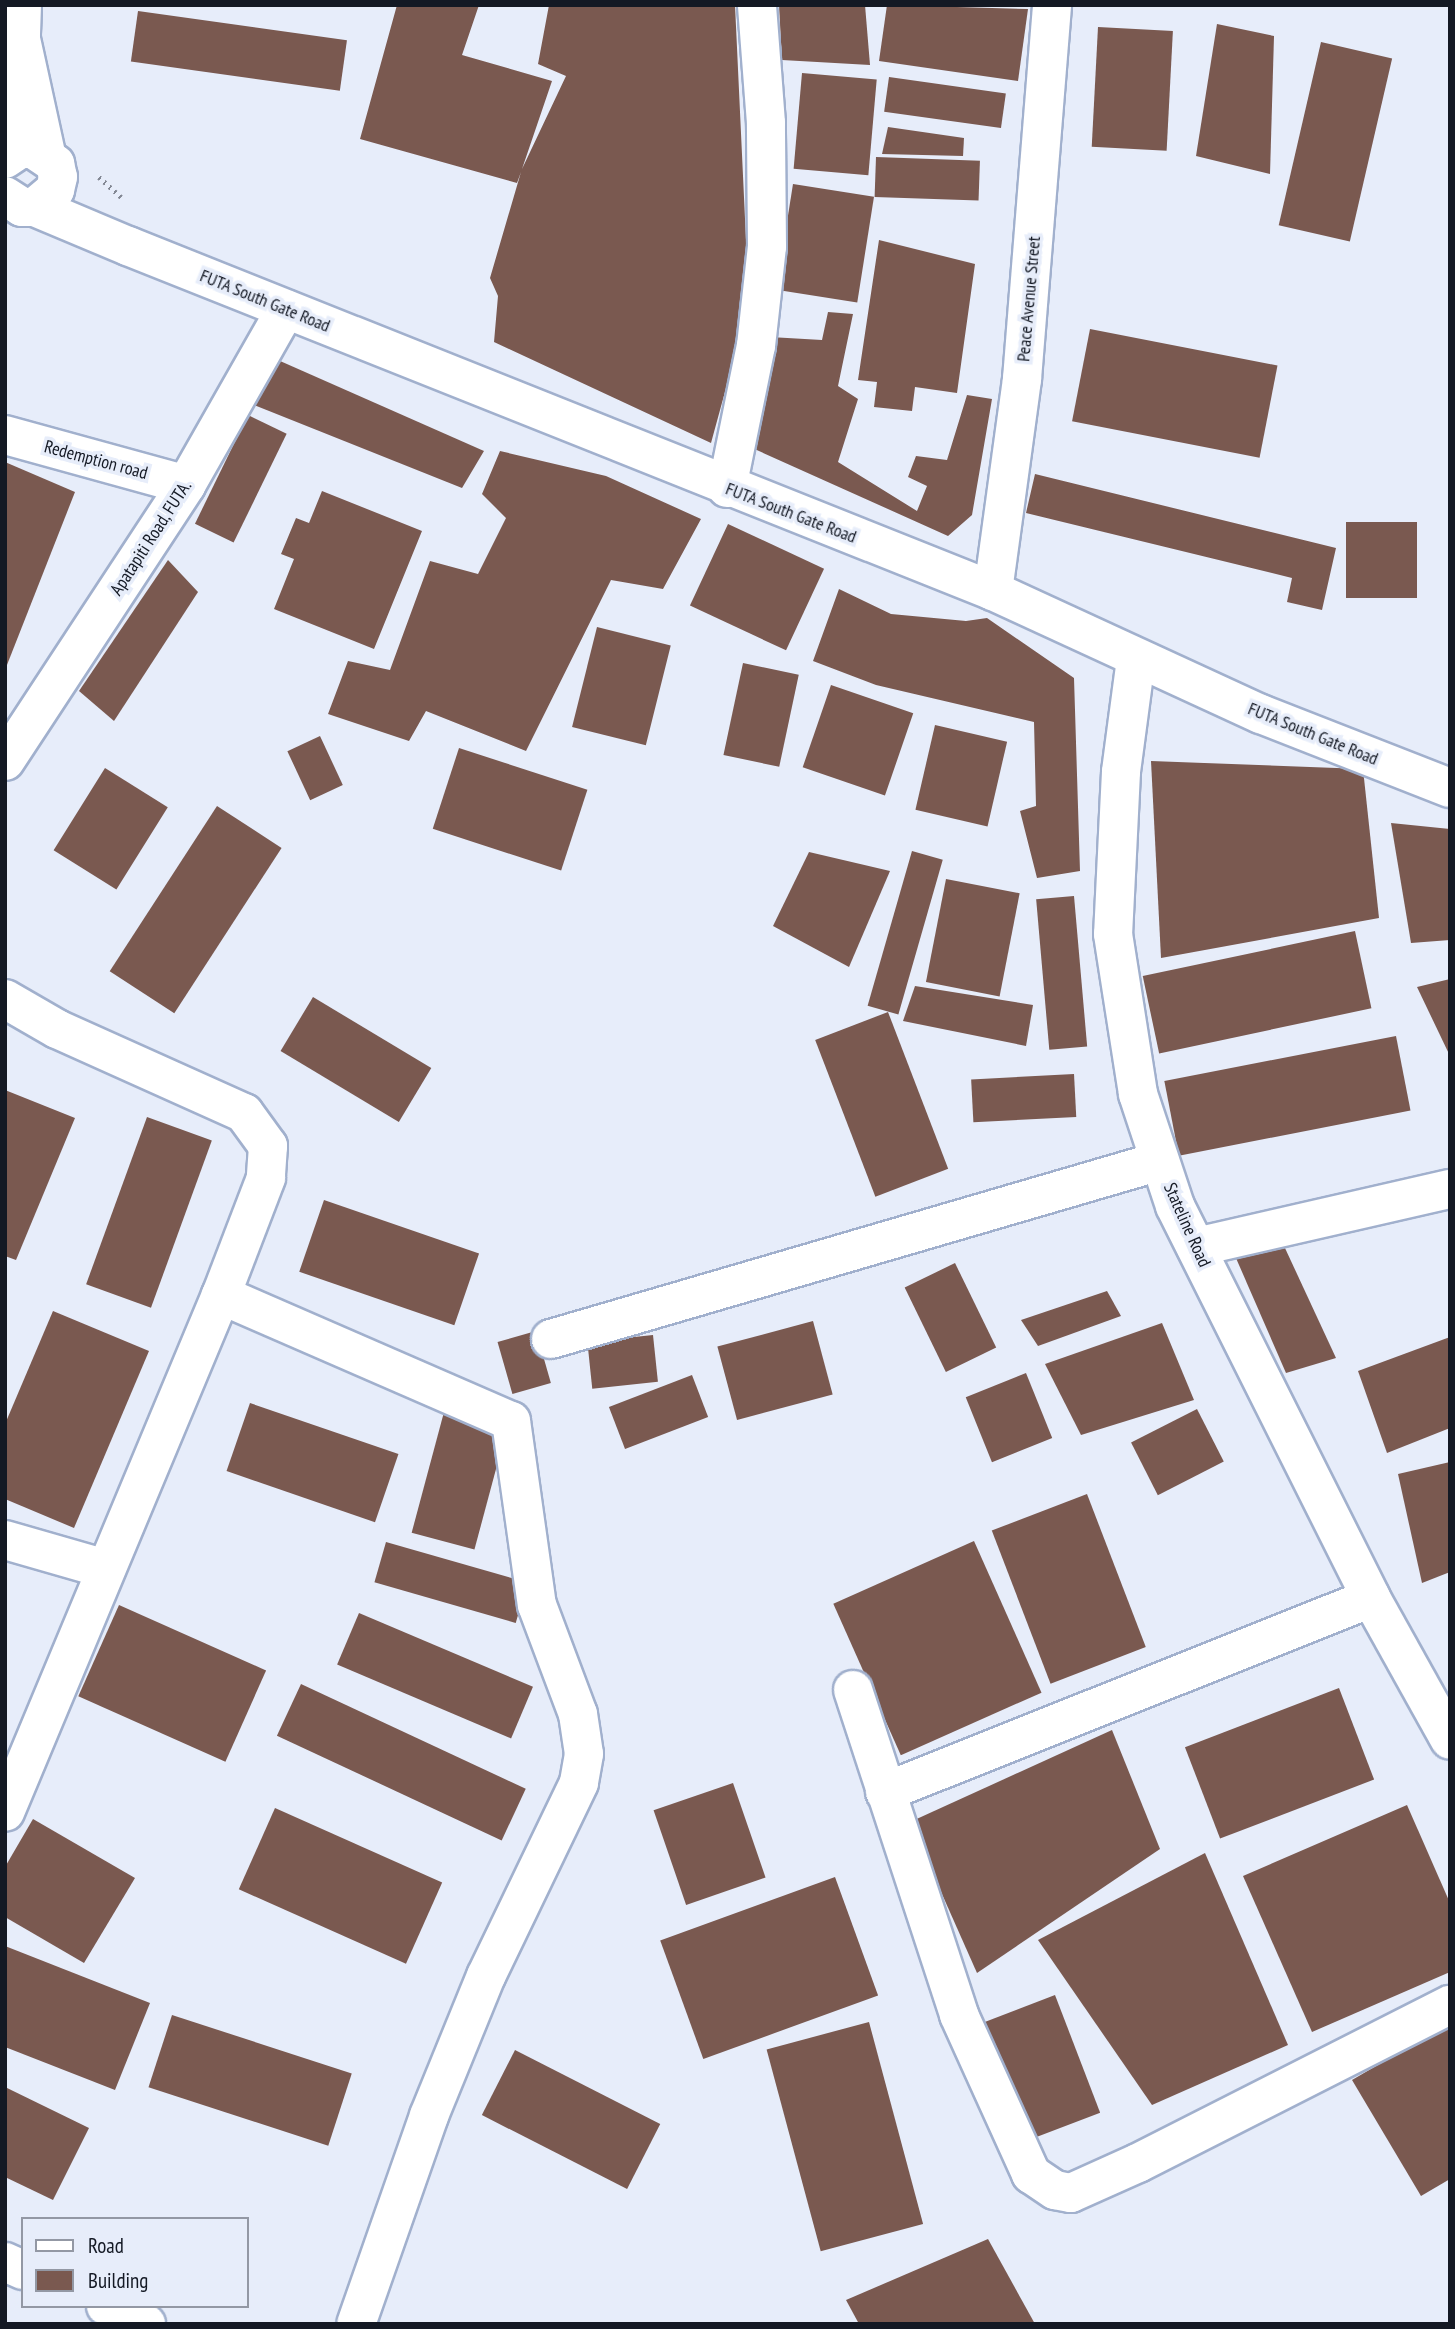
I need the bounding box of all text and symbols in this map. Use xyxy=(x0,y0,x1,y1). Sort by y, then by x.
street label: Peace Avenue Street xyxy=(1013,235,1045,363)
street label: FUTA South Gate Road xyxy=(197,265,333,337)
street label: Redemption road xyxy=(42,436,150,484)
street label: Apatapiti Road, FUTA. xyxy=(105,476,197,600)
street label: FUTA South Gate Road xyxy=(722,478,860,548)
street label: FUTA South Gate Road xyxy=(1245,698,1381,770)
street label: Stateline Road xyxy=(1159,1179,1215,1271)
legend xyxy=(21,2217,248,2308)
text: Road xyxy=(88,2232,124,2259)
text: Building xyxy=(88,2267,148,2294)

